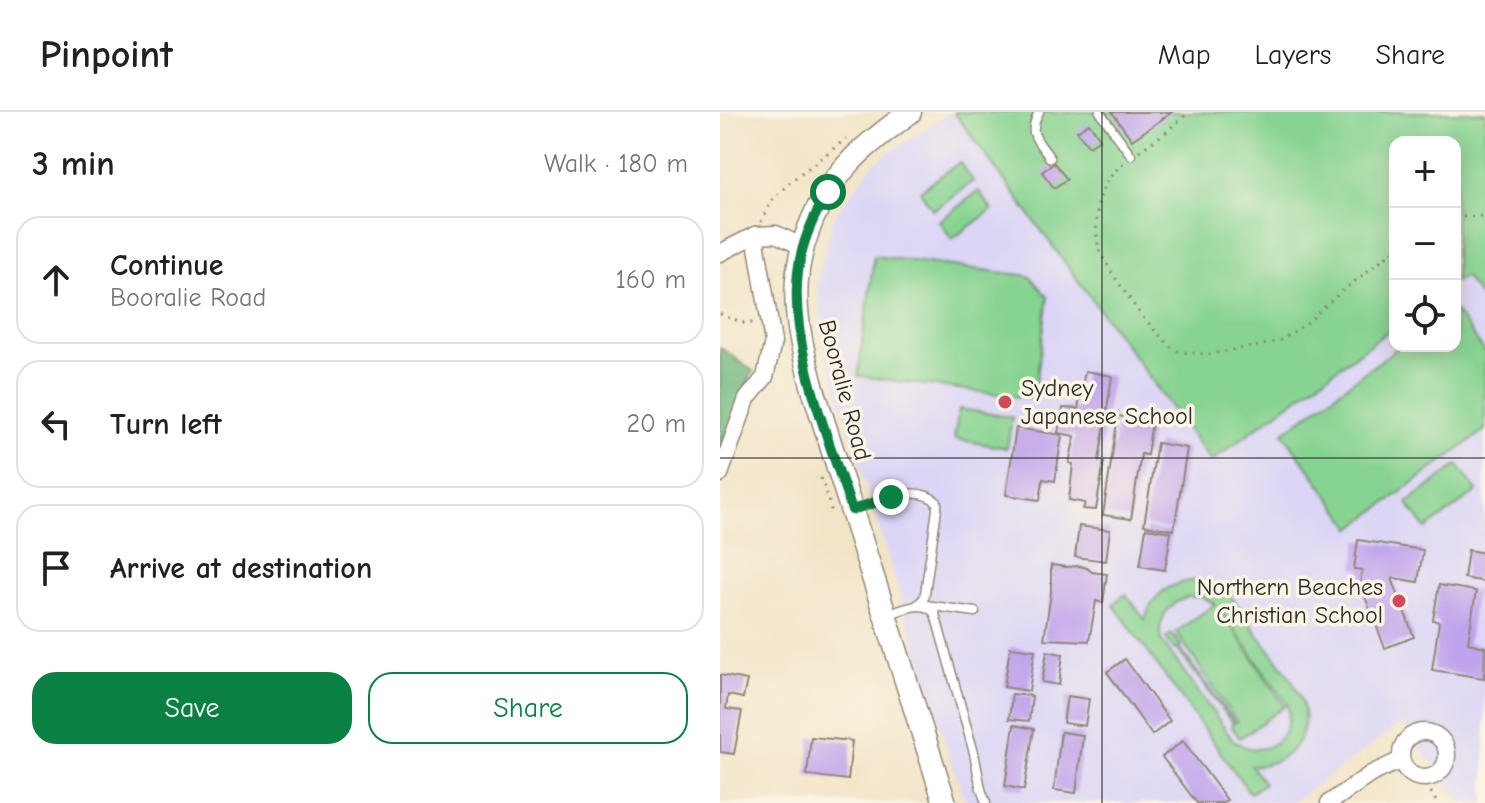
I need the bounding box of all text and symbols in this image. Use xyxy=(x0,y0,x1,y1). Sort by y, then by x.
text: Pinpoint xyxy=(40,33,173,77)
text: Map xyxy=(1158,39,1211,71)
text: Layers xyxy=(1255,39,1331,71)
text: Share xyxy=(1375,39,1445,71)
map controls xyxy=(1389,136,1461,352)
button: + xyxy=(1389,136,1461,208)
text: 3 min xyxy=(32,144,115,184)
text: Walk · 180 m xyxy=(544,149,688,179)
route start xyxy=(810,174,846,210)
button: − xyxy=(1389,208,1461,280)
text: Continue xyxy=(110,248,224,283)
icon: ahead xyxy=(34,258,78,302)
text: 160 m xyxy=(616,265,686,295)
button: locate xyxy=(1389,280,1461,352)
text: Booralie Road xyxy=(110,283,266,313)
street label: Booralie Road xyxy=(813,317,877,463)
place label: Sydney Japanese School xyxy=(1021,374,1193,430)
marker: Sydney Japanese School xyxy=(996,393,1014,411)
icon: left xyxy=(34,402,78,446)
text: Turn left xyxy=(110,407,222,442)
text: 20 m xyxy=(626,409,686,439)
route end xyxy=(873,479,909,515)
icon: arrive xyxy=(34,546,78,590)
text: Arrive at destination xyxy=(110,551,372,586)
place label: Northern Beaches Christian School xyxy=(1197,573,1383,629)
marker: Northern Beaches Christian School xyxy=(1390,592,1408,610)
button: Save xyxy=(32,672,352,744)
button: Share xyxy=(368,672,688,744)

